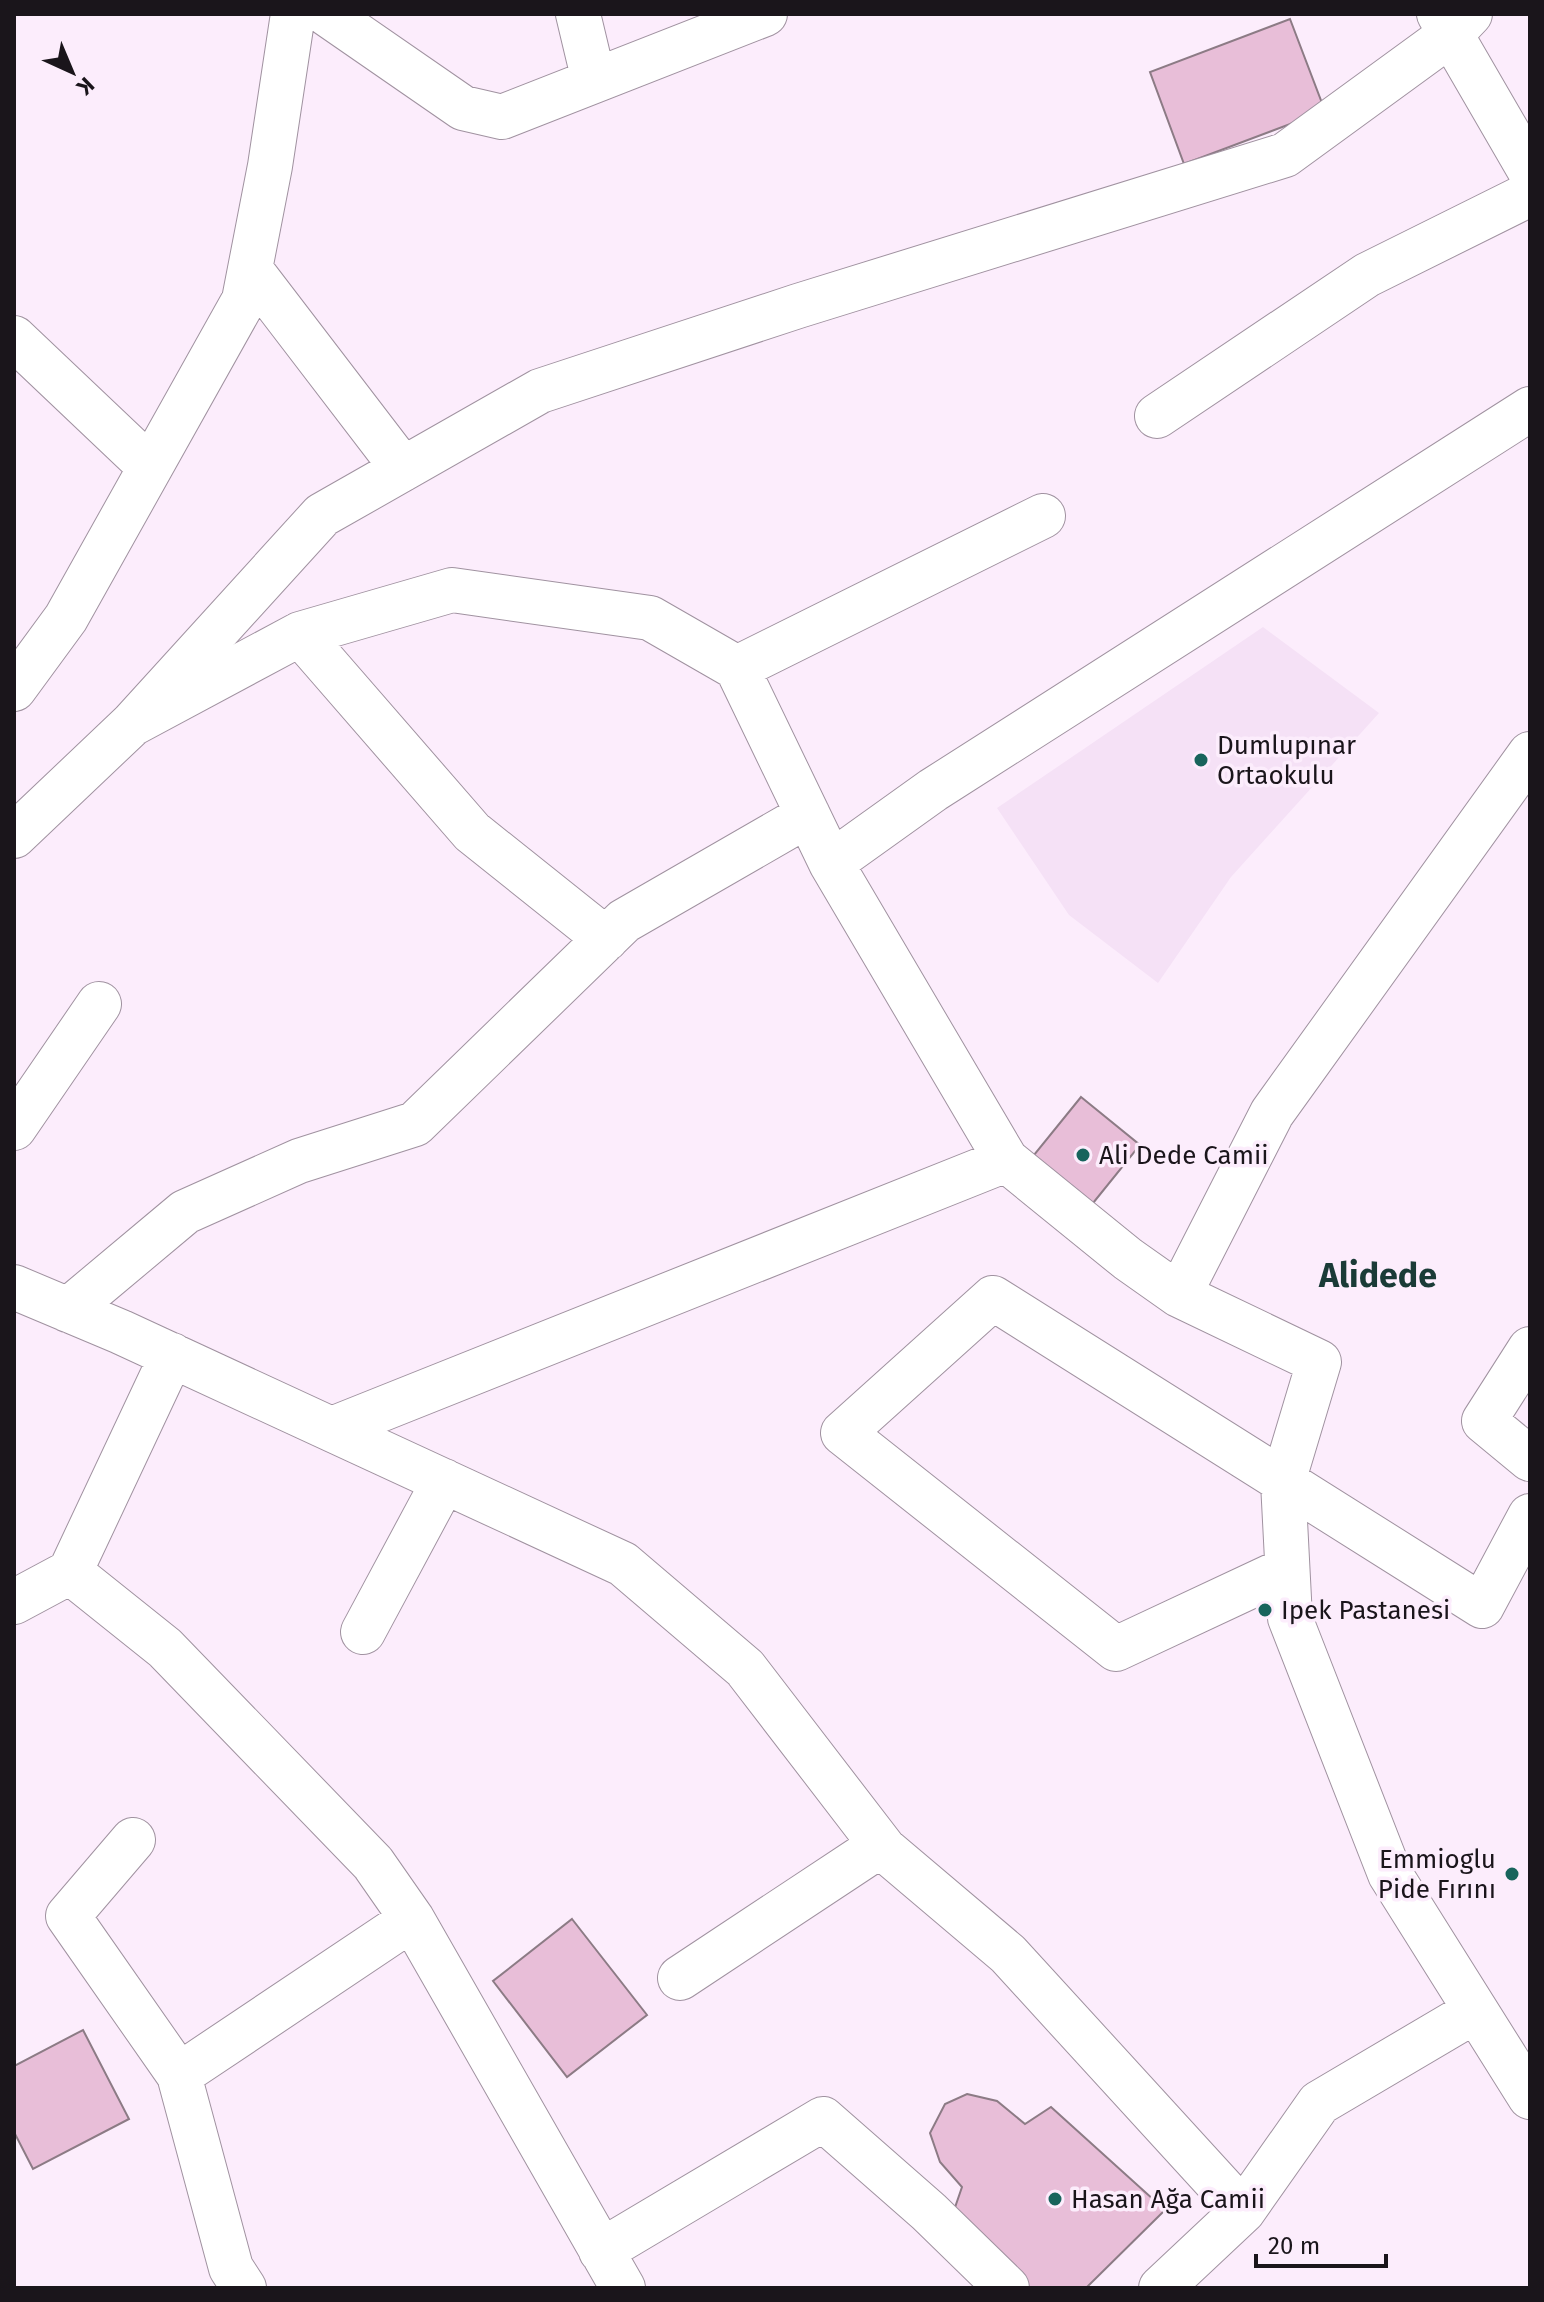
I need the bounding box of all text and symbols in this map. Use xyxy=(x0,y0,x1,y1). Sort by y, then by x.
north arrow xyxy=(32,32,112,112)
text: K xyxy=(70,71,100,101)
place label: Dumlupınar Ortaokulu xyxy=(1217,730,1356,791)
marker: Dumlupınar Ortaokulu xyxy=(1192,751,1210,769)
place label: Ali Dede Camii xyxy=(1099,1140,1269,1171)
marker: Ali Dede Camii xyxy=(1074,1146,1092,1164)
district label: Alidede xyxy=(1318,1255,1437,1296)
place label: Ipek Pastanesi xyxy=(1281,1595,1450,1626)
marker: Ipek Pastanesi xyxy=(1256,1601,1274,1619)
place label: Emmioglu Pide Fırını xyxy=(1378,1844,1496,1905)
marker: Emmioglu Pide Fırını xyxy=(1503,1865,1521,1883)
place label: Hasan Ağa Camii xyxy=(1071,2184,1265,2215)
marker: Hasan Ağa Camii xyxy=(1046,2190,1064,2208)
scale bar xyxy=(1256,2218,1386,2268)
text: 20 m xyxy=(1268,2232,1320,2260)

